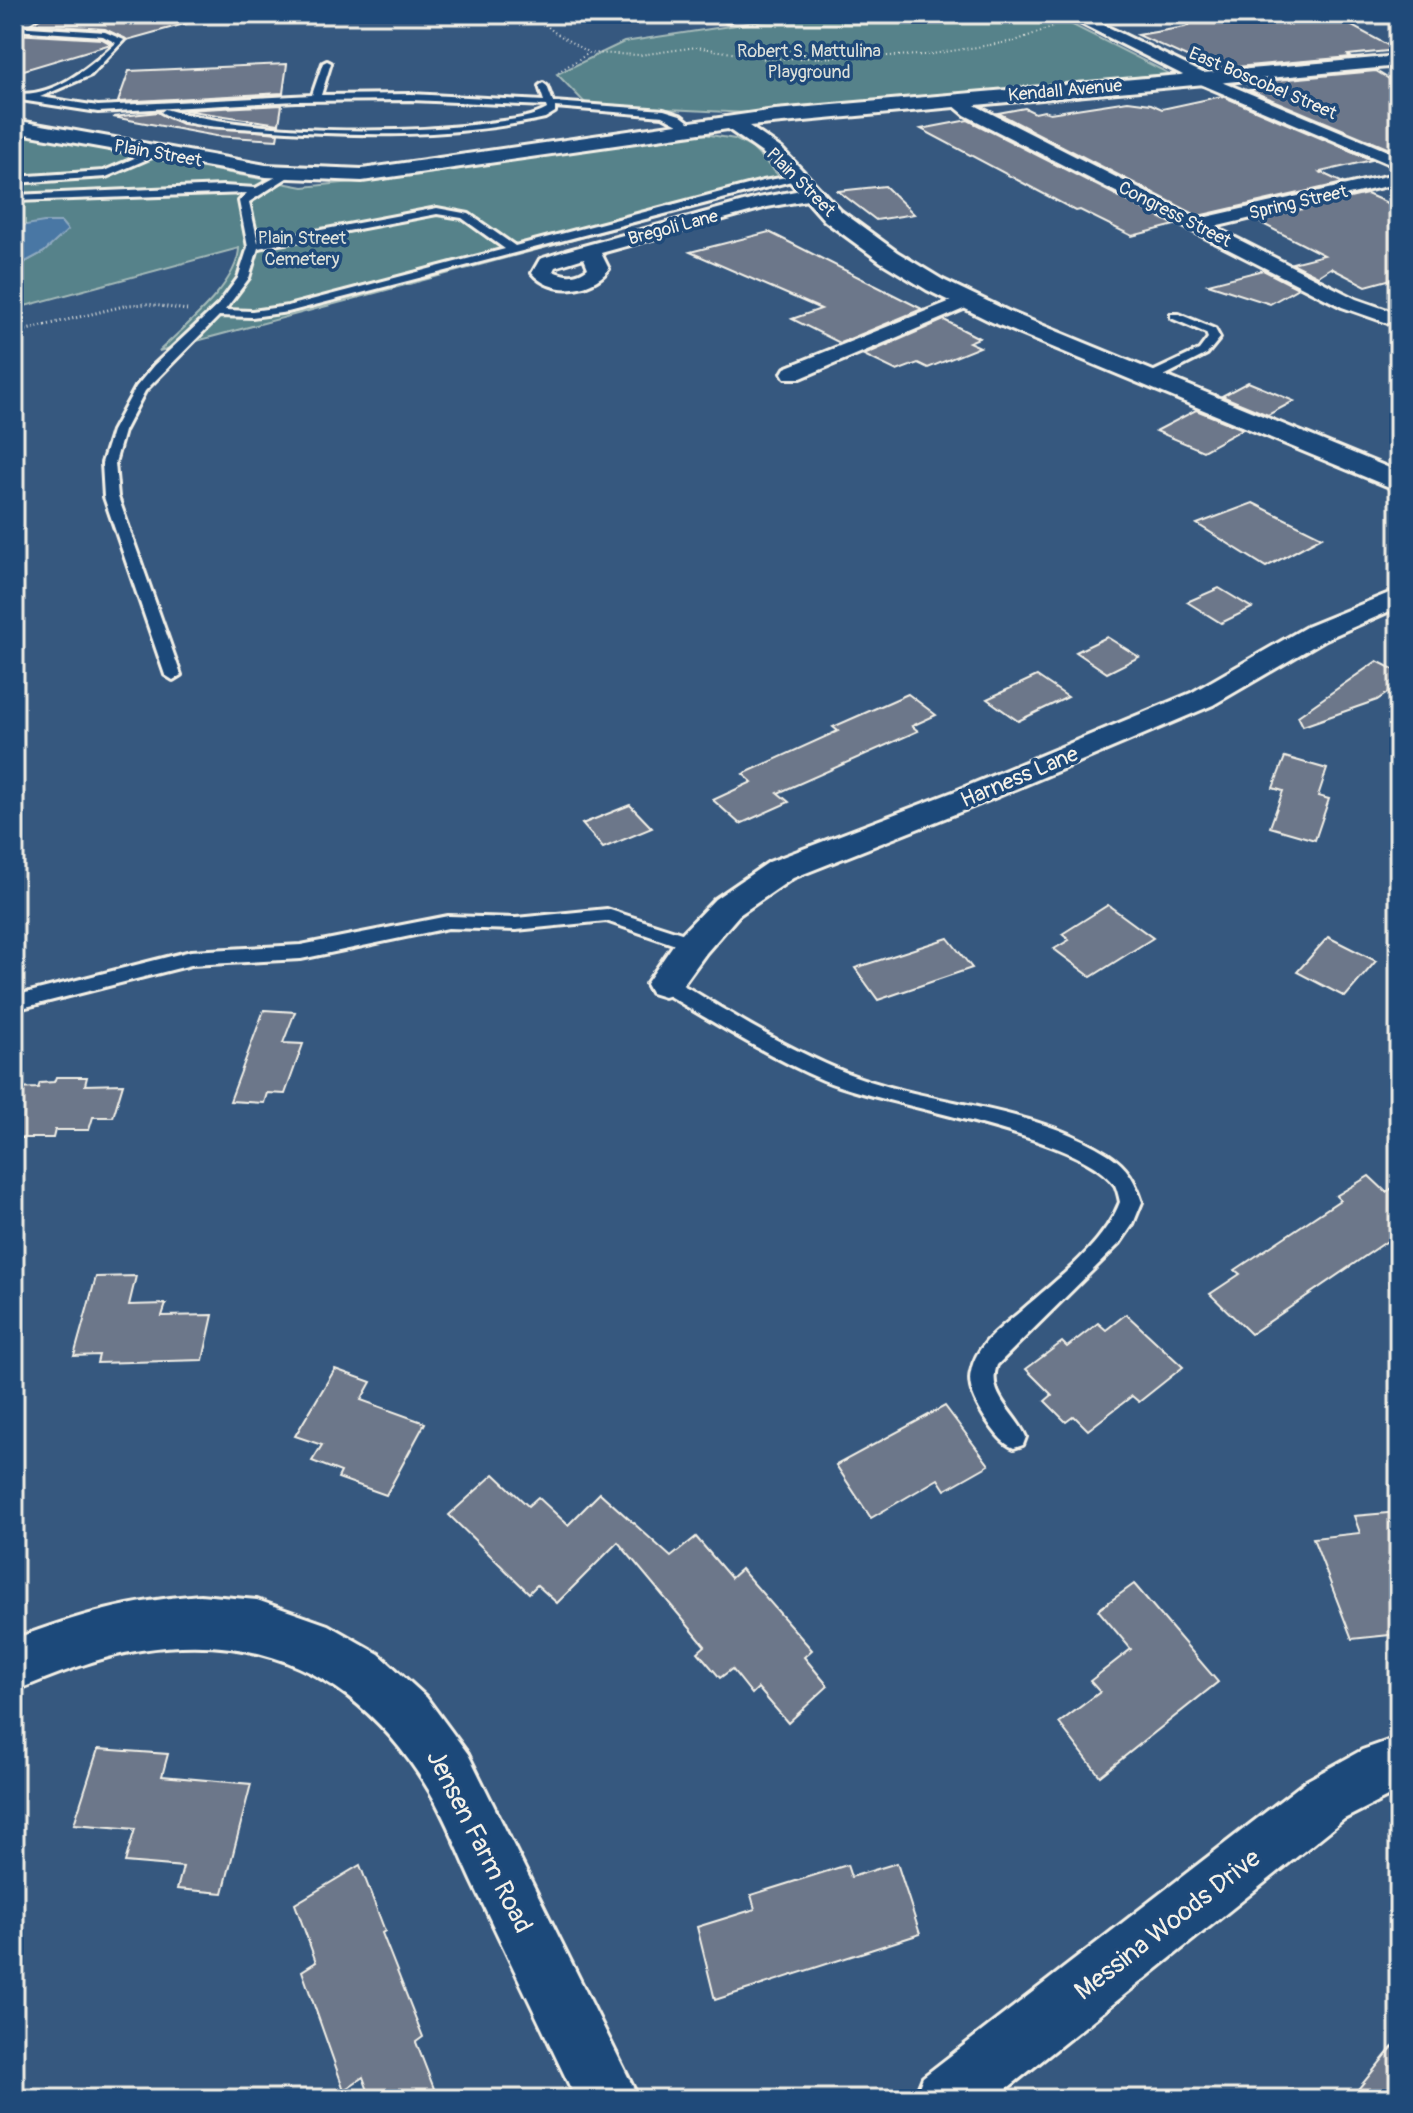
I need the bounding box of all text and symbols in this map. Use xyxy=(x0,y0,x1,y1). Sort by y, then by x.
park label: Robert S. Mattulina Playground xyxy=(737,40,881,84)
street label: East Boscobel Street xyxy=(1185,42,1341,125)
street label: Kendall Avenue xyxy=(1007,74,1123,107)
street label: Plain Street xyxy=(112,134,204,173)
street label: Plain Street xyxy=(761,143,841,222)
street label: Congress Street xyxy=(1114,176,1236,253)
street label: Spring Street xyxy=(1247,180,1350,225)
street label: Bregoli Lane xyxy=(626,204,721,251)
park label: Plain Street Cemetery xyxy=(258,227,347,271)
street label: Harness Lane xyxy=(956,740,1083,814)
street label: Jensen Farm Road xyxy=(419,1745,539,1938)
street label: Messina Woods Drive xyxy=(1068,1842,1267,2007)

